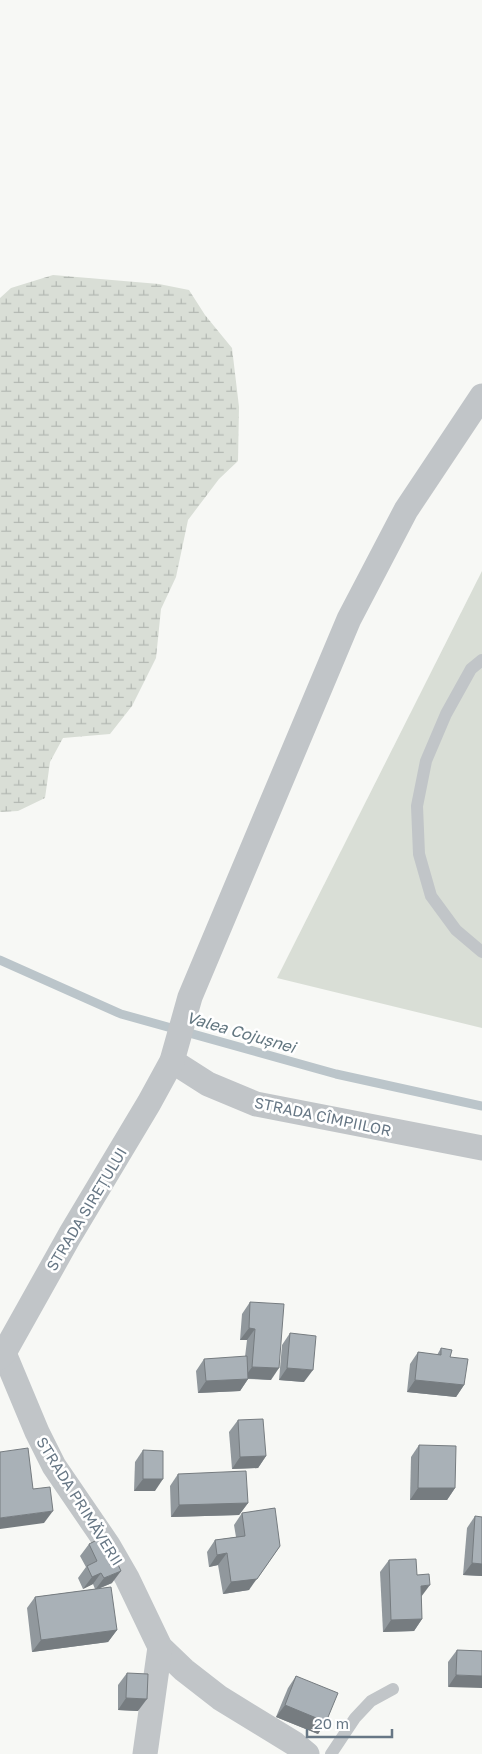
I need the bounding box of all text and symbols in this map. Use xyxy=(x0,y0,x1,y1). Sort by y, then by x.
water label: Valea Cojușnei xyxy=(184,1007,299,1058)
street label: STRADA CÎMPIILOR xyxy=(253,1093,393,1139)
street label: STRADA SIREȚULUI xyxy=(42,1144,131,1274)
street label: STRADA PRIMĂVERII xyxy=(33,1433,127,1569)
scale bar xyxy=(307,1706,392,1738)
text: 20 m xyxy=(314,1714,349,1732)

